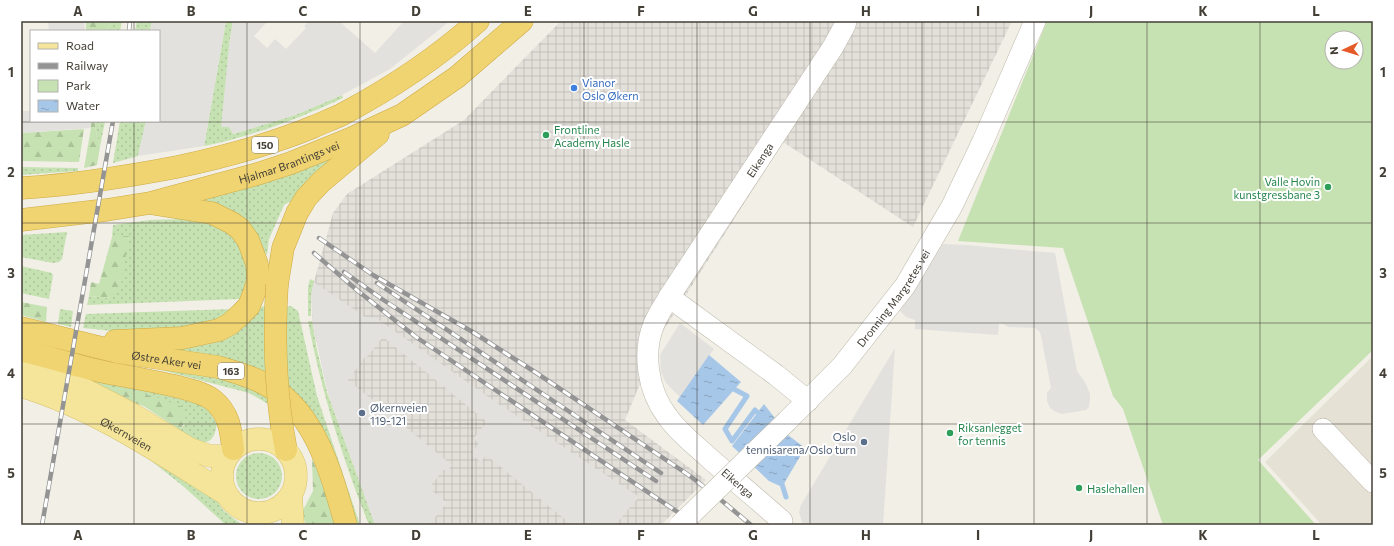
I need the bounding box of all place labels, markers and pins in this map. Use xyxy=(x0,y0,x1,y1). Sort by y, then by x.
place label: Vianor Oslo Økern xyxy=(582,76,639,102)
marker: Vianor Oslo Økern xyxy=(569,83,579,93)
place label: Frontline Academy Hasle xyxy=(554,123,630,149)
marker: Frontline Academy Hasle xyxy=(541,130,551,140)
place label: Valle Hovin kunstgressbane 3 xyxy=(1233,175,1320,201)
marker: Valle Hovin kunstgressbane 3 xyxy=(1323,182,1333,192)
place label: Økernveien 119-121 xyxy=(370,401,427,427)
marker: Økernveien 119-121 xyxy=(357,408,367,418)
place label: Riksanlegget for tennis xyxy=(958,421,1022,447)
marker: Riksanlegget for tennis xyxy=(945,428,955,438)
place label: Oslo tennisarena/Oslo turn xyxy=(746,430,856,456)
marker: Oslo tennisarena/Oslo turn xyxy=(859,437,869,447)
place label: Haslehallen xyxy=(1087,482,1144,495)
marker: Haslehallen xyxy=(1074,483,1084,493)

